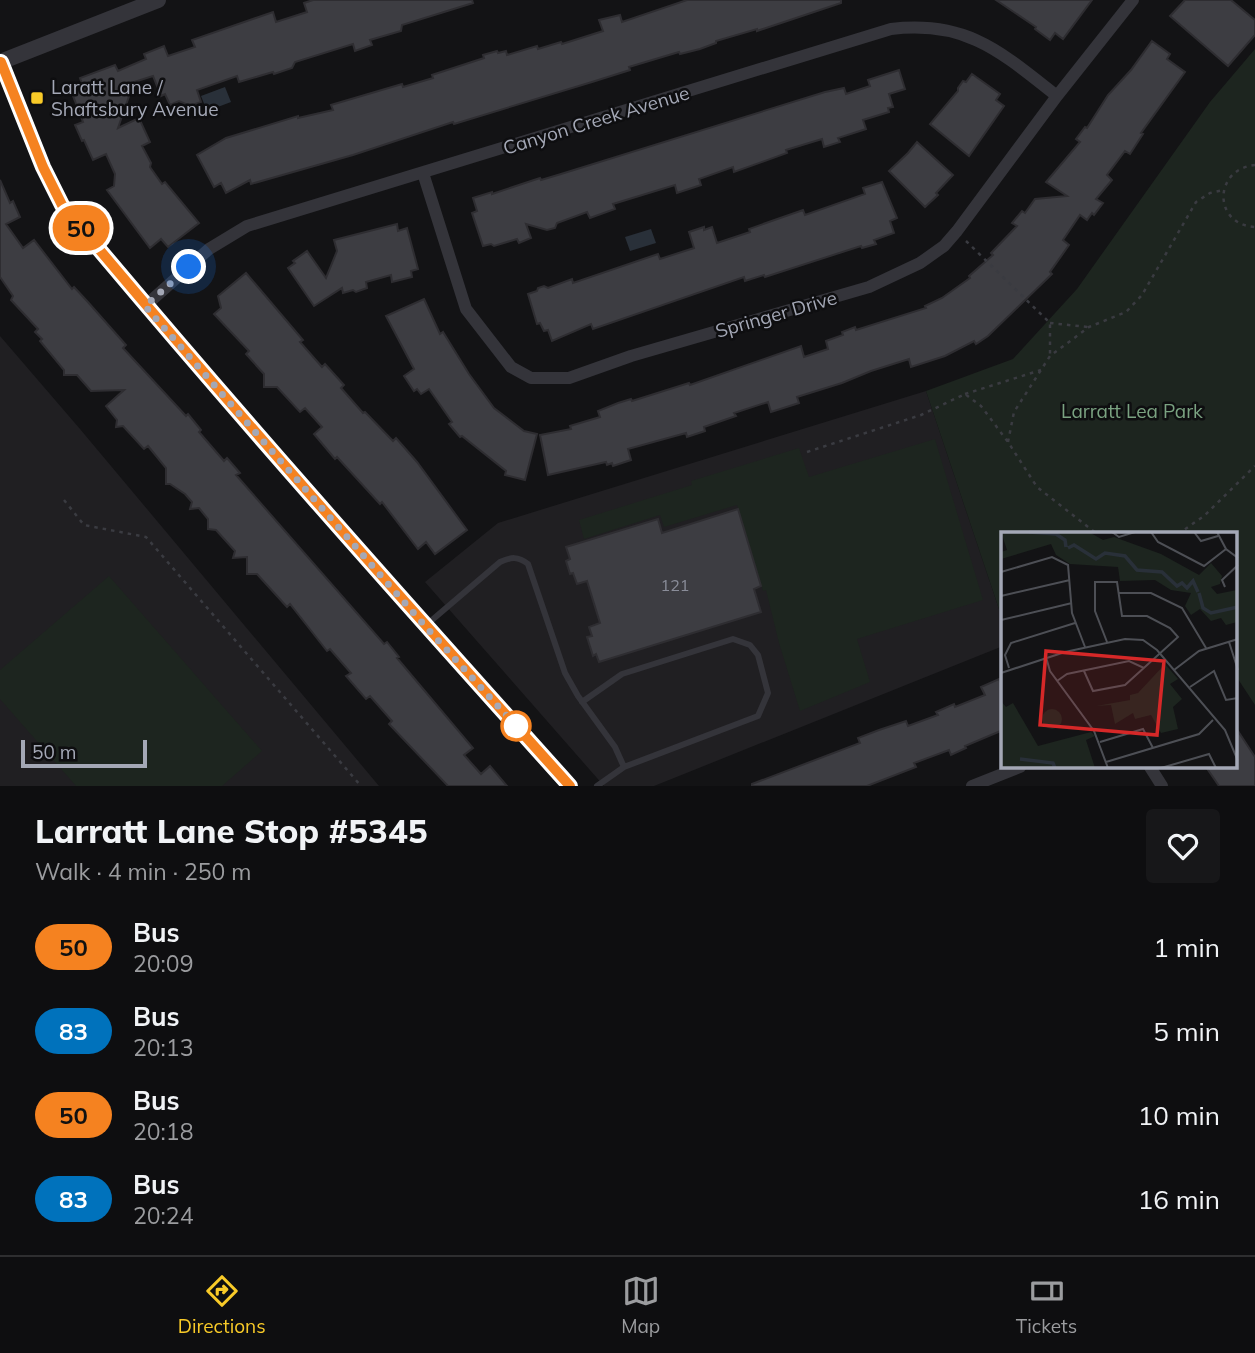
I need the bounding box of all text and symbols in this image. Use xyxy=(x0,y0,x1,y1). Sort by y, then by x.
place label: Laratt Lane / Shaftsbury Avenue xyxy=(51,75,218,121)
street label: Canyon Creek Avenue xyxy=(500,80,692,160)
marker: Laratt Lane / Shaftsbury Avenue xyxy=(29,90,45,106)
line badge: 50 xyxy=(50,205,112,251)
text: 50 xyxy=(67,213,95,243)
your location xyxy=(171,249,206,284)
street label: Springer Drive xyxy=(712,285,840,343)
park label: Larratt Lea Park xyxy=(1061,399,1203,423)
inset map xyxy=(1001,532,1238,768)
house number: 121 xyxy=(661,575,689,595)
unlabelled marker xyxy=(501,711,531,741)
scale bar xyxy=(21,737,147,769)
text: 50 m xyxy=(32,740,76,764)
button: heart xyxy=(1146,809,1220,883)
text: Larratt Lane Stop #5345 xyxy=(35,810,428,851)
text: Walk · 4 min · 250 m xyxy=(35,857,252,886)
text: Bus xyxy=(133,916,179,949)
text: 1 min xyxy=(1153,931,1220,964)
text: 50 xyxy=(59,932,88,962)
text: 20:09 xyxy=(133,949,193,978)
text: Bus xyxy=(133,1000,179,1033)
text: 5 min xyxy=(1153,1015,1220,1048)
text: 83 xyxy=(59,1016,88,1046)
text: 20:13 xyxy=(133,1033,193,1062)
text: Bus xyxy=(133,1084,179,1117)
text: 10 min xyxy=(1138,1099,1220,1132)
text: 50 xyxy=(59,1100,88,1130)
text: 20:18 xyxy=(133,1117,193,1146)
text: Bus xyxy=(133,1168,179,1201)
text: 16 min xyxy=(1138,1183,1220,1216)
text: 83 xyxy=(59,1184,88,1214)
text: 20:24 xyxy=(133,1201,193,1230)
tab: Directions xyxy=(178,1272,266,1338)
tab: Map xyxy=(621,1272,660,1338)
tab: Tickets xyxy=(1016,1272,1077,1338)

